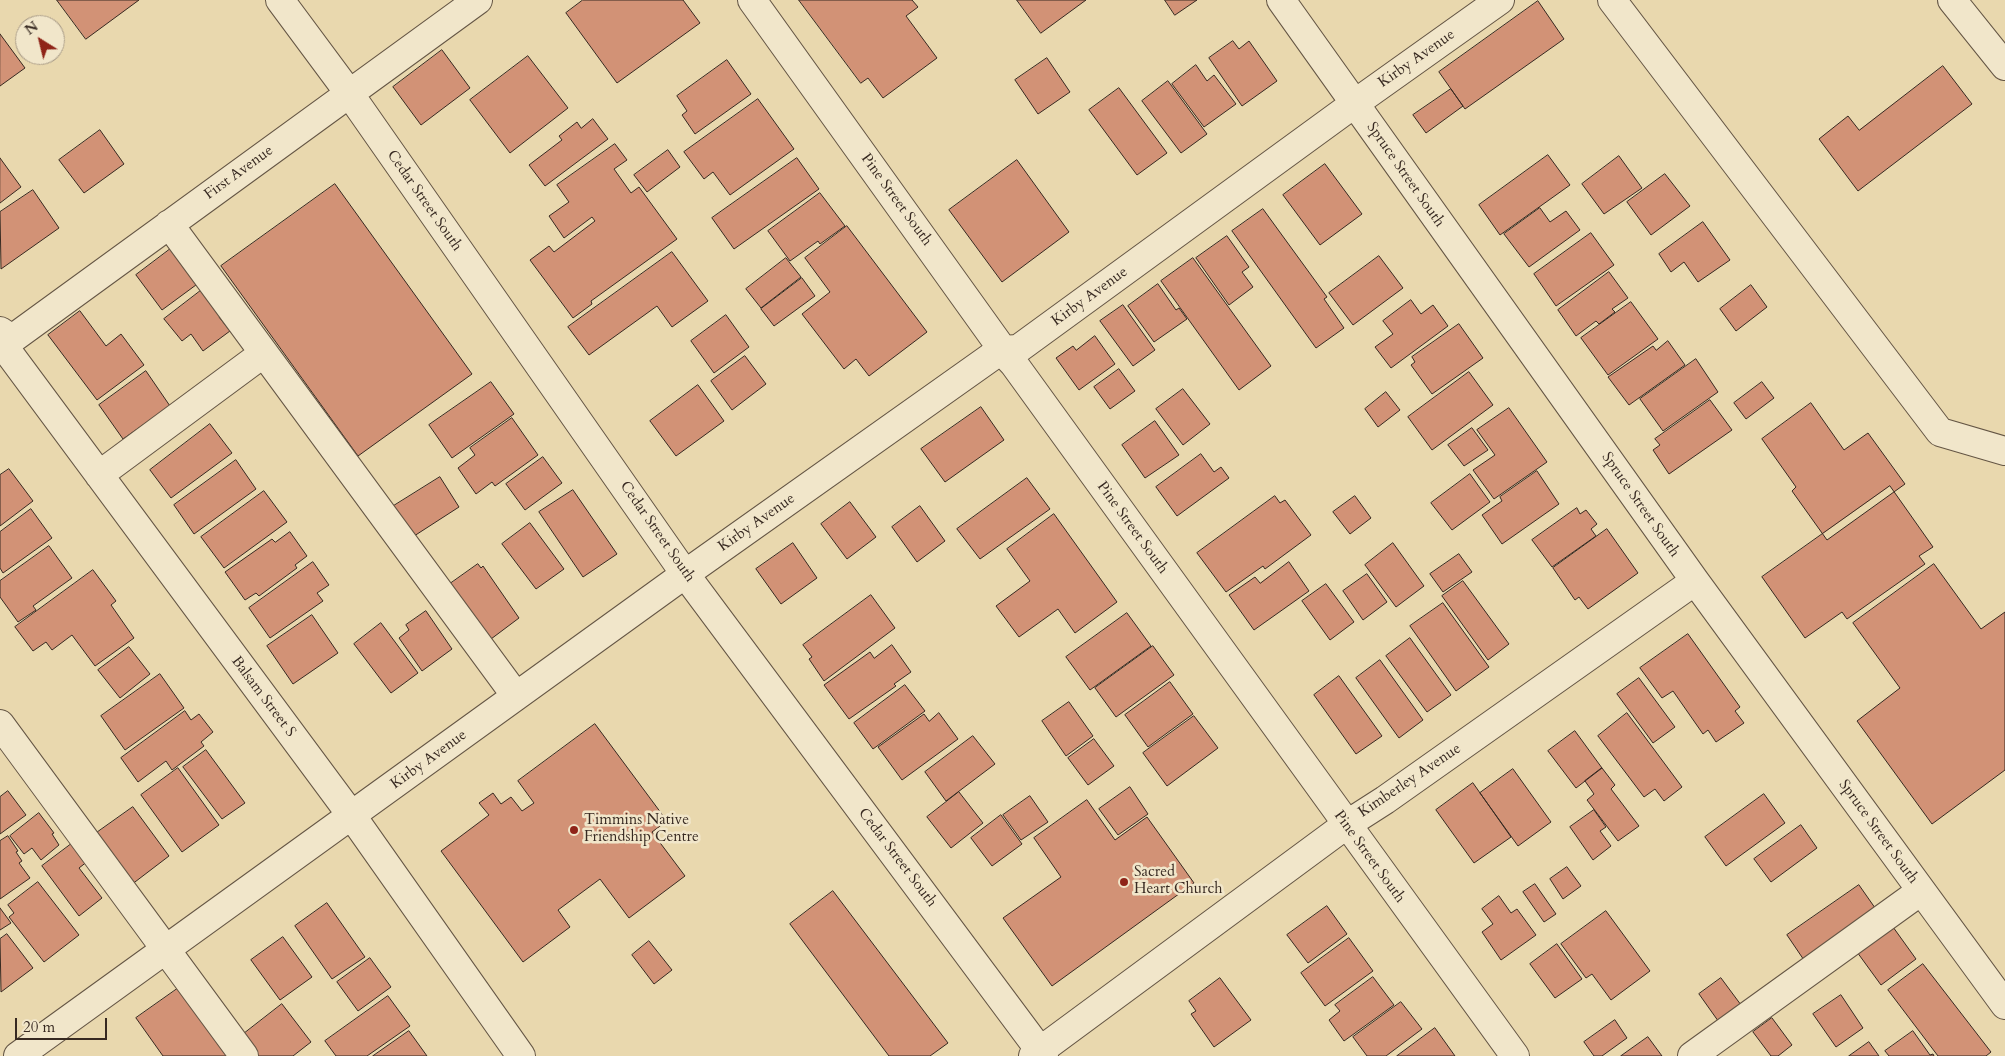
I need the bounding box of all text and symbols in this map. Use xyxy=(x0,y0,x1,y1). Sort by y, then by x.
north arrow xyxy=(15,15,65,65)
text: N xyxy=(21,17,42,40)
street label: Kirby Avenue xyxy=(1375,26,1459,92)
street label: Spruce Street South xyxy=(1362,119,1448,231)
street label: First Avenue xyxy=(201,142,277,204)
street label: Cedar Street South xyxy=(382,147,466,255)
street label: Pine Street South xyxy=(857,150,935,250)
street label: Kirby Avenue xyxy=(1049,263,1131,331)
street label: Spruce Street South xyxy=(1597,449,1683,561)
street label: Cedar Street South xyxy=(615,478,699,586)
street label: Pine Street South xyxy=(1093,478,1171,578)
street label: Kirby Avenue xyxy=(715,490,799,556)
street label: Balsam Street S xyxy=(227,653,299,741)
street label: Kirby Avenue xyxy=(388,726,470,794)
street label: Kimberley Avenue xyxy=(1355,740,1465,822)
street label: Spruce Street South xyxy=(1834,777,1922,887)
street label: Cedar Street South xyxy=(854,805,940,911)
street label: Pine Street South xyxy=(1330,807,1408,907)
place label: Timmins Native Friendship Centre xyxy=(584,812,699,847)
marker: Timmins Native Friendship Centre xyxy=(568,824,580,836)
place label: Sacred Heart Church xyxy=(1134,864,1223,899)
marker: Sacred Heart Church xyxy=(1118,876,1130,888)
scale bar xyxy=(18,1008,110,1040)
text: 20 m xyxy=(23,1017,55,1037)

